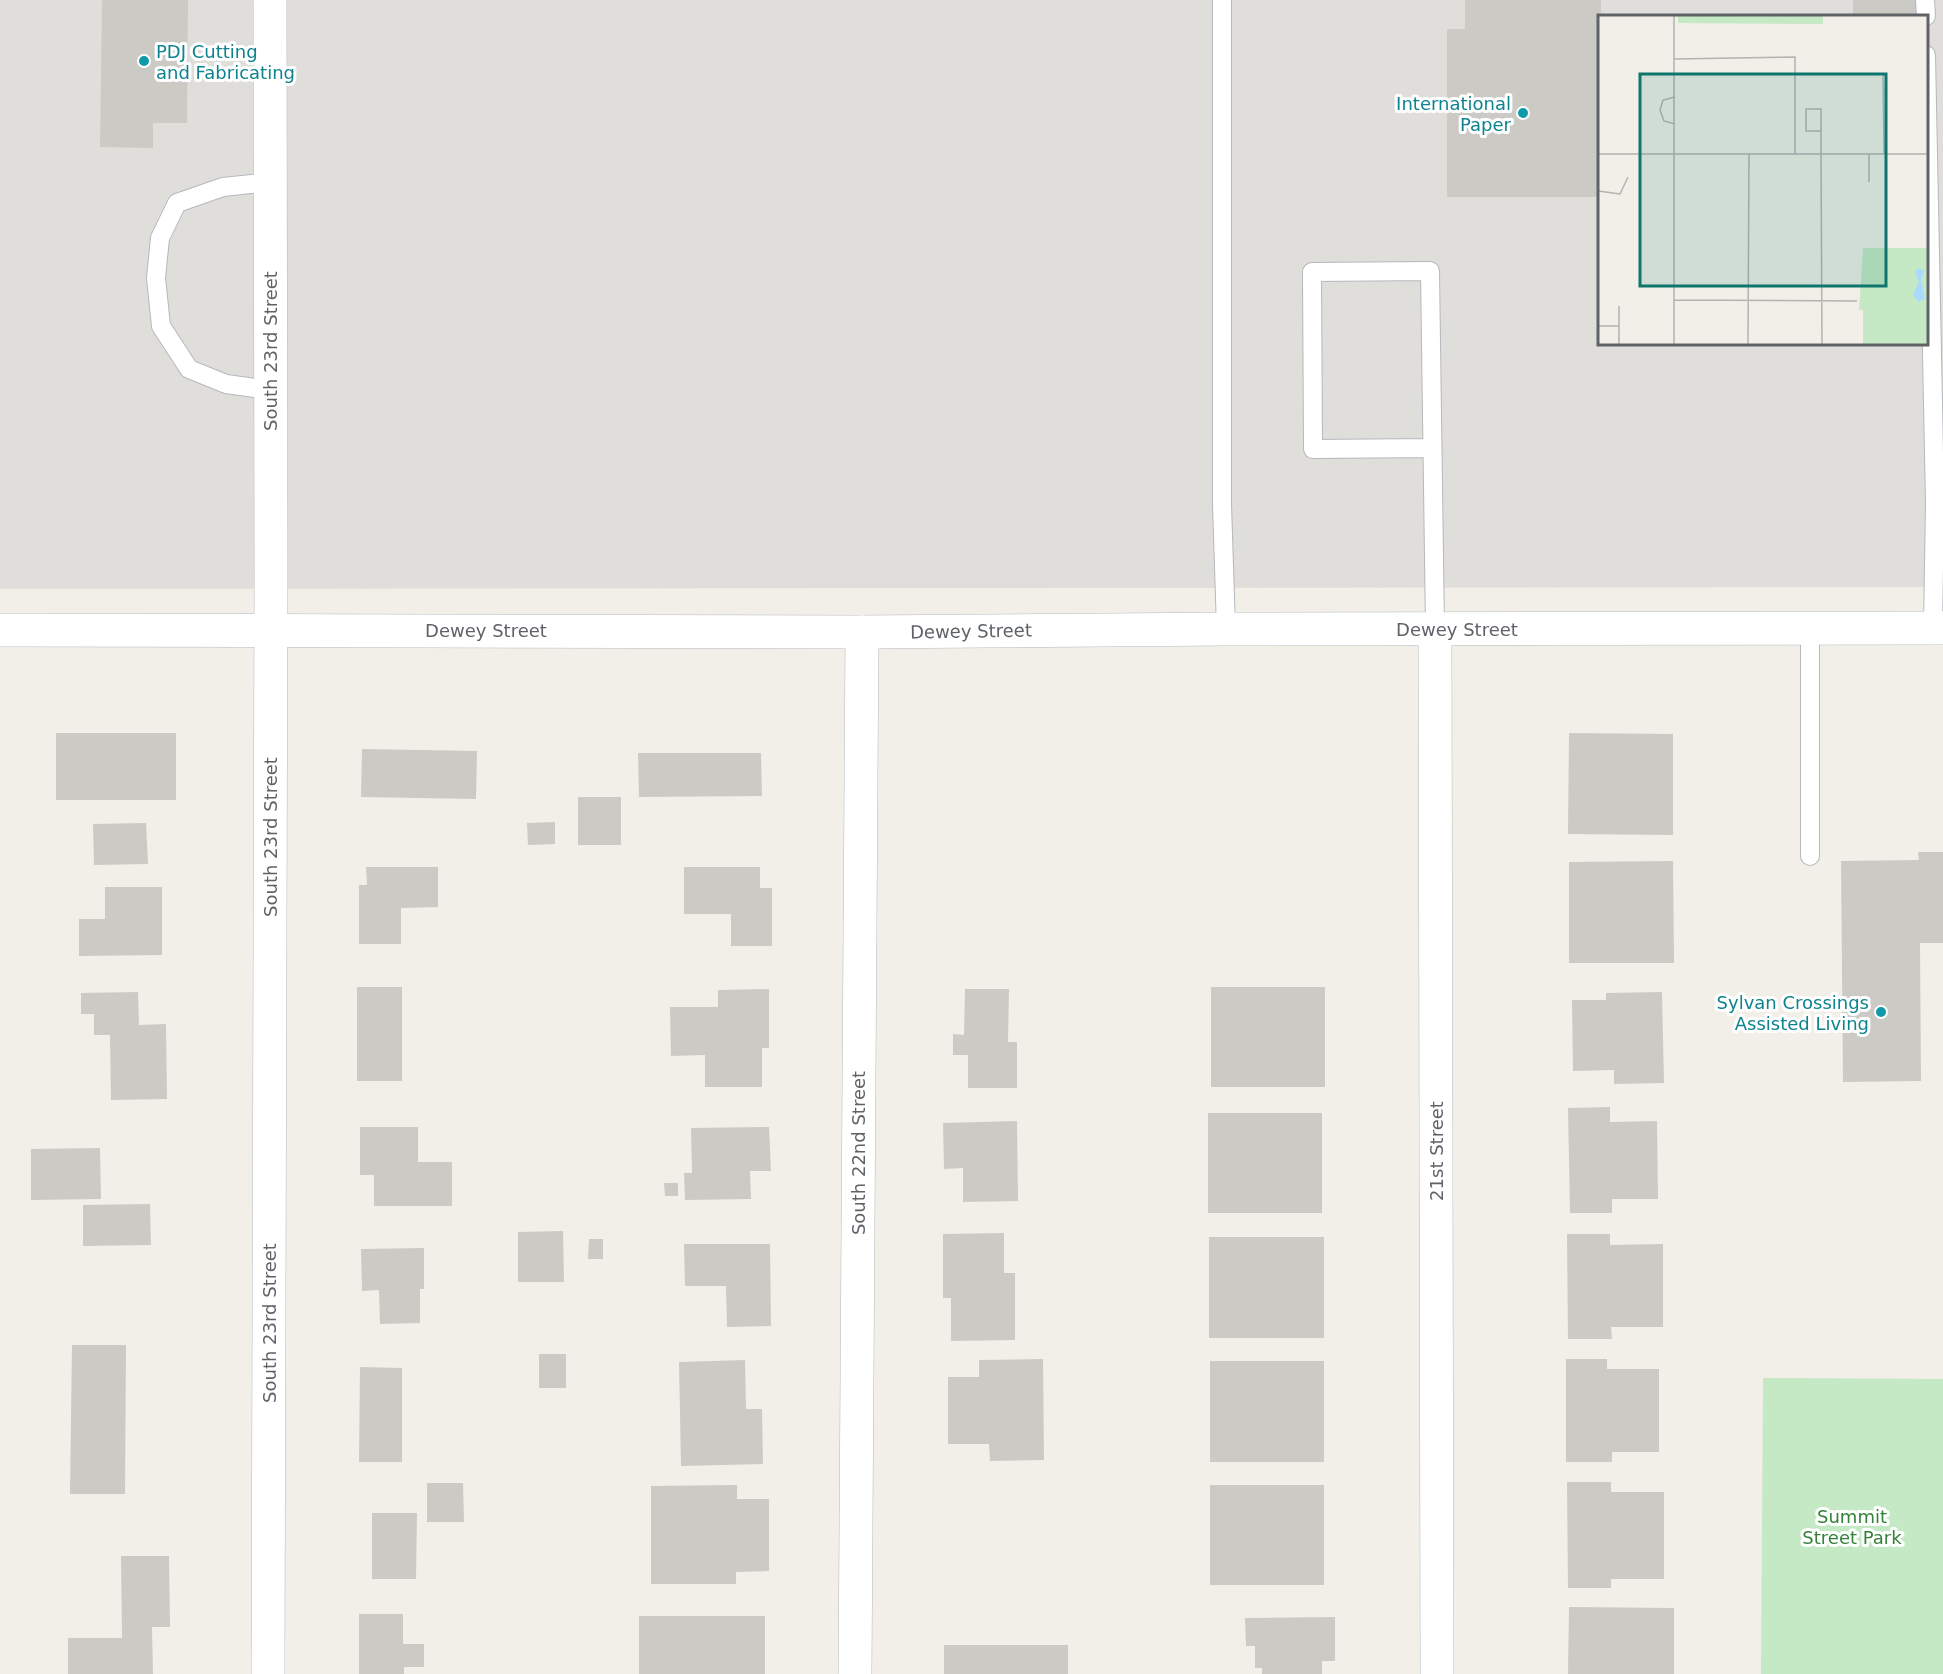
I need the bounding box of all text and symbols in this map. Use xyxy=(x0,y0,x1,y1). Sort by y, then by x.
inset map xyxy=(1598,15,1928,345)
place label: PDJ Cutting and Fabricating xyxy=(156,41,295,83)
marker: PDJ Cutting and Fabricating xyxy=(137,54,151,68)
place label: International Paper xyxy=(1396,93,1512,135)
marker: International Paper xyxy=(1516,106,1530,120)
street label: South 23rd Street xyxy=(260,271,281,431)
street label: Dewey Street xyxy=(910,619,1032,643)
street label: Dewey Street xyxy=(1396,619,1518,640)
street label: Dewey Street xyxy=(425,620,547,641)
street label: South 23rd Street xyxy=(260,757,281,917)
place label: Sylvan Crossings Assisted Living xyxy=(1717,992,1869,1034)
marker: Sylvan Crossings Assisted Living xyxy=(1874,1005,1888,1019)
street label: South 22nd Street xyxy=(848,1071,869,1235)
street label: 21st Street xyxy=(1426,1101,1447,1201)
street label: South 23rd Street xyxy=(259,1243,280,1403)
park label: Summit Street Park xyxy=(1802,1506,1902,1548)

